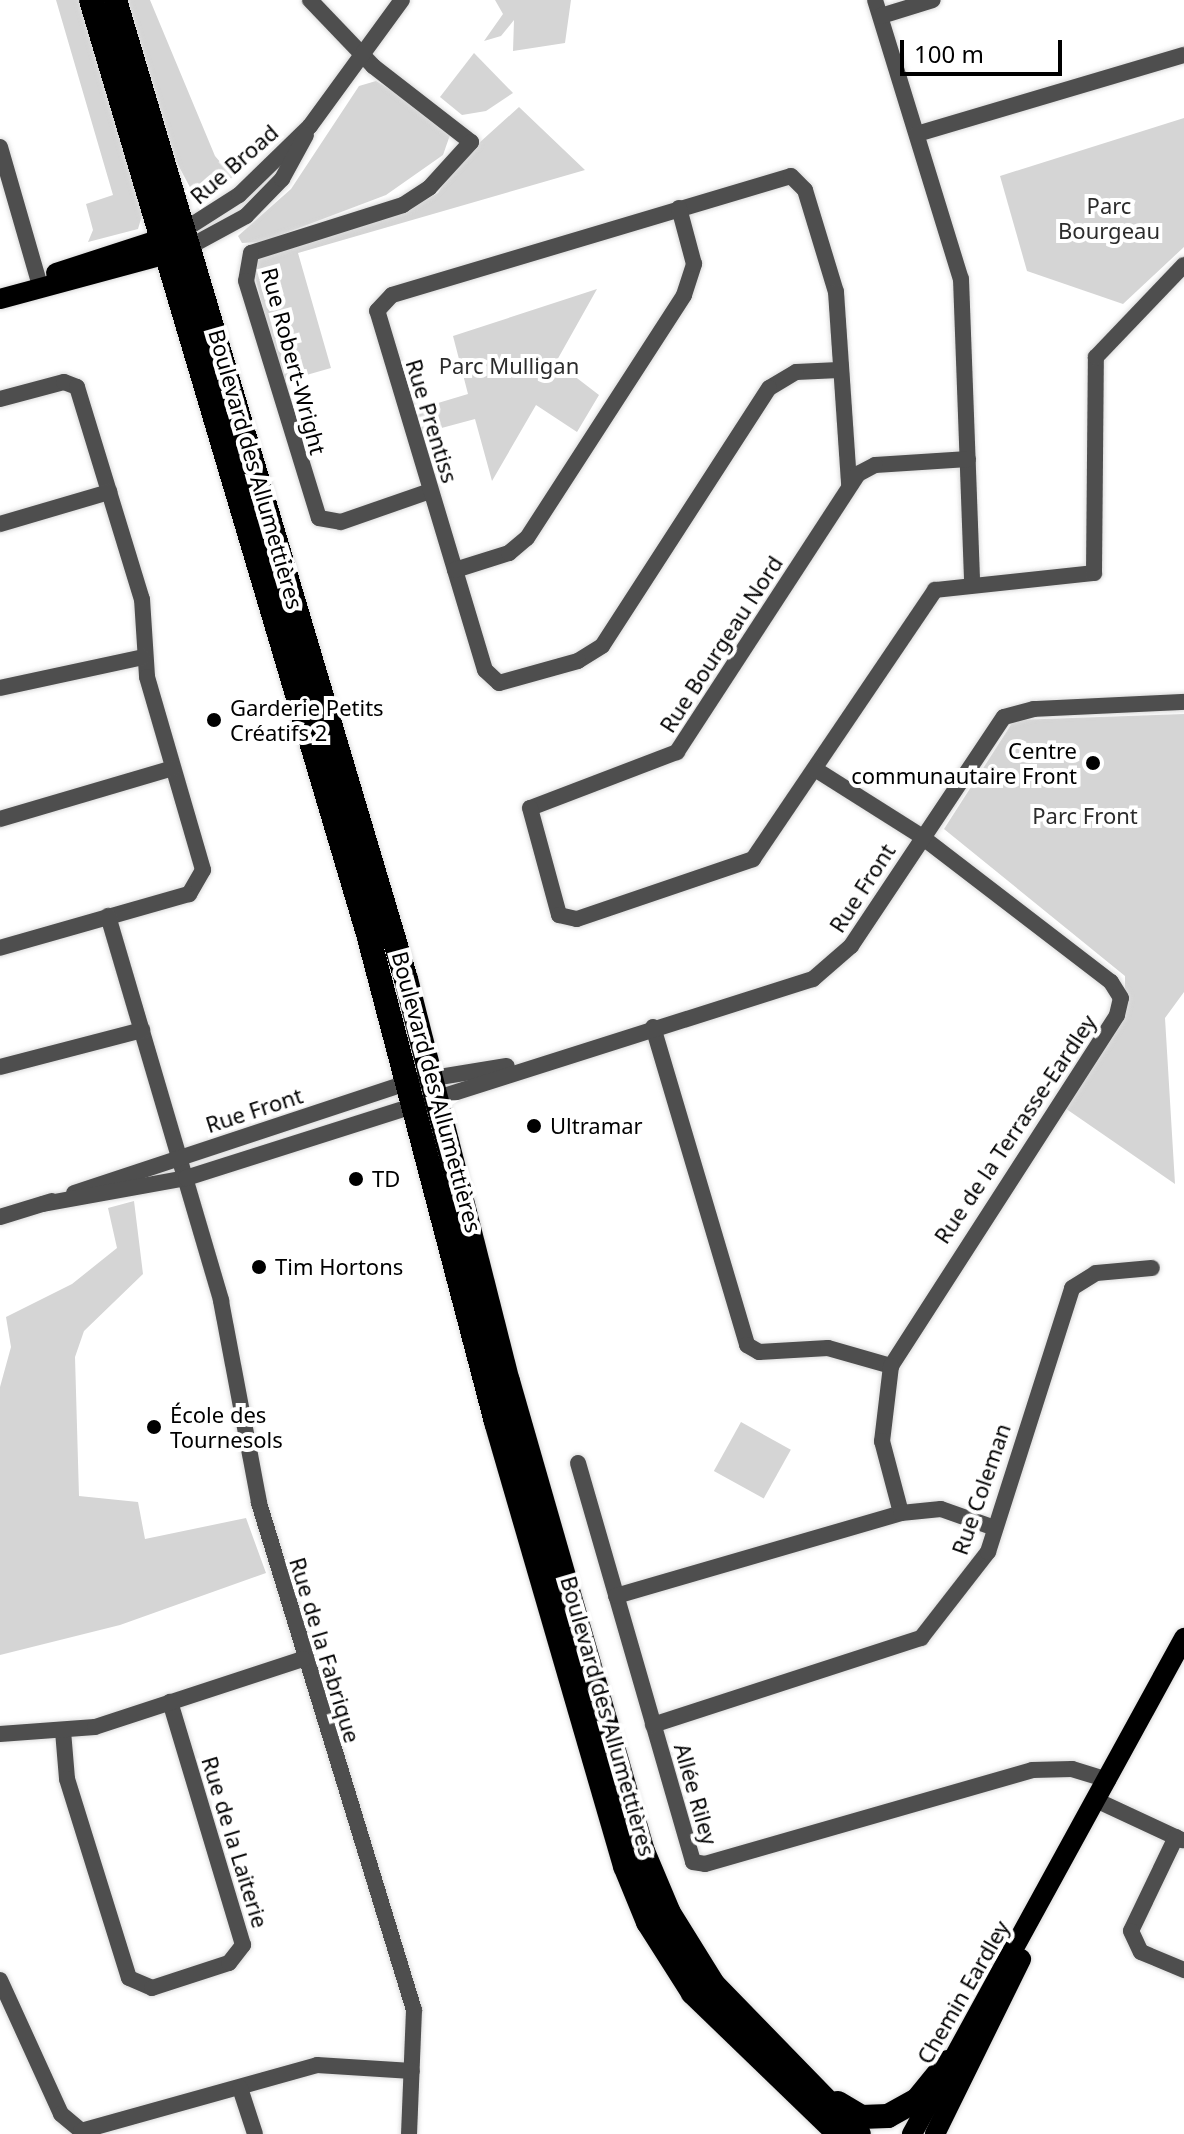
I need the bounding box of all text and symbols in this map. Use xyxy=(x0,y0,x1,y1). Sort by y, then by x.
scale bar xyxy=(904,24,1066,74)
text: 100 m xyxy=(914,37,984,70)
street label: Rue Broad xyxy=(185,119,283,209)
park label: Parc Bourgeau xyxy=(1058,192,1160,244)
street label: Rue Robert-Wright xyxy=(256,265,332,457)
street label: Boulevard des Allumettières xyxy=(203,326,309,612)
park label: Parc Mulligan xyxy=(439,353,579,379)
street label: Rue Prentiss xyxy=(401,356,463,486)
street label: Rue Bourgeau Nord xyxy=(654,551,788,737)
place label: Garderie Petits Créatifs 2 xyxy=(230,694,384,746)
marker: Garderie Petits Créatifs 2 xyxy=(205,711,223,729)
place label: Centre communautaire Front xyxy=(851,737,1077,788)
marker: Centre communautaire Front xyxy=(1084,754,1102,772)
park label: Parc Front xyxy=(1032,803,1138,829)
street label: Rue Front xyxy=(824,839,900,937)
street label: Boulevard des Allumettières xyxy=(387,949,487,1235)
street label: Rue de la Terrasse-Eardley xyxy=(929,1010,1101,1248)
street label: Rue Front xyxy=(202,1082,306,1138)
place label: Ultramar xyxy=(550,1113,643,1139)
marker: Ultramar xyxy=(525,1117,543,1135)
place label: TD xyxy=(372,1166,400,1192)
marker: TD xyxy=(347,1170,365,1188)
place label: Tim Hortons xyxy=(275,1254,403,1280)
marker: Tim Hortons xyxy=(250,1258,268,1276)
place label: École des Tournesols xyxy=(170,1401,283,1452)
marker: École des Tournesols xyxy=(145,1418,163,1436)
street label: Rue Coleman xyxy=(946,1420,1016,1558)
street label: Rue de la Fabrique xyxy=(284,1554,366,1746)
street label: Boulevard des Allumettières xyxy=(555,1573,661,1859)
street label: Allée Riley xyxy=(669,1740,723,1848)
street label: Rue de la Laiterie xyxy=(196,1753,274,1931)
street label: Chemin Eardley xyxy=(911,1916,1015,2068)

